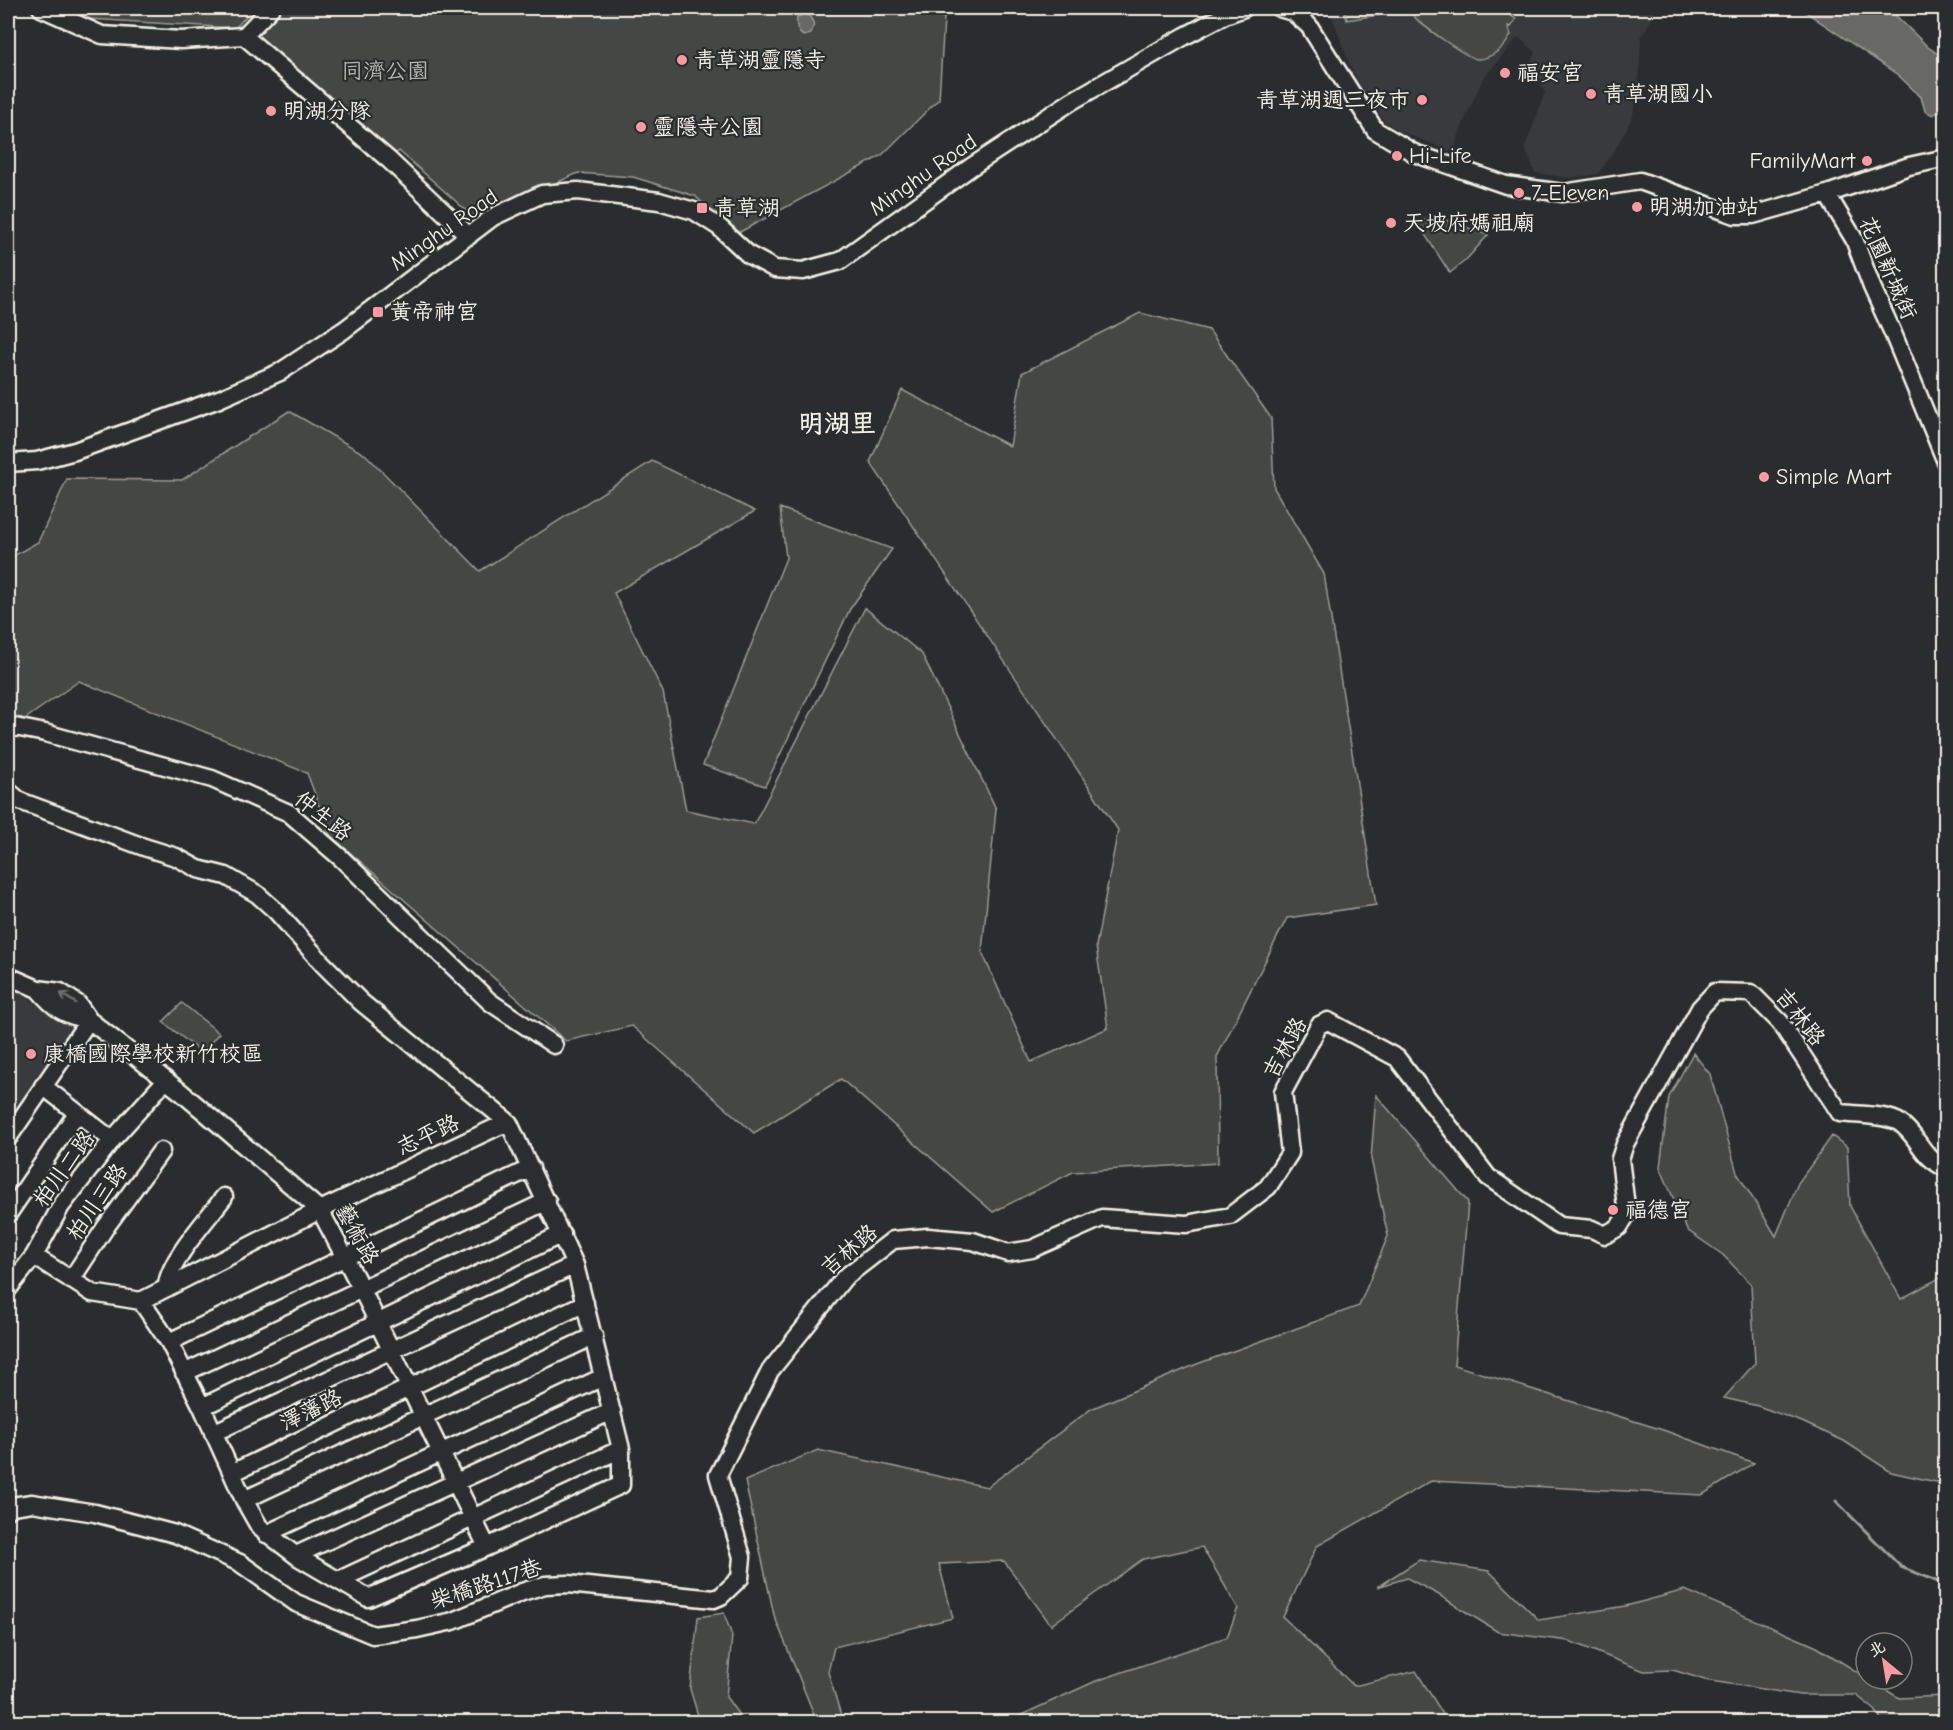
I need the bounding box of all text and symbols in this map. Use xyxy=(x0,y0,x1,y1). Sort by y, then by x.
place label: 青草湖靈隱寺 xyxy=(694,47,826,73)
marker: 青草湖靈隱寺 xyxy=(675,53,689,67)
park label: 同濟公園 xyxy=(341,58,429,84)
place label: 福安宮 xyxy=(1517,60,1583,86)
marker: 福安宮 xyxy=(1498,66,1512,80)
place label: 青草湖國小 xyxy=(1603,81,1713,107)
place label: 青草湖週三夜市 xyxy=(1256,87,1410,113)
marker: 青草湖國小 xyxy=(1584,87,1598,101)
marker: 青草湖週三夜市 xyxy=(1415,93,1429,107)
place label: 明湖分隊 xyxy=(283,98,371,124)
marker: 明湖分隊 xyxy=(264,104,278,118)
place label: 靈隱寺公園 xyxy=(653,114,763,140)
marker: 靈隱寺公園 xyxy=(634,120,648,134)
street label: Minghu Road xyxy=(864,128,982,222)
place label: Hi-Life xyxy=(1409,143,1472,169)
place label: FamilyMart xyxy=(1750,148,1856,174)
marker: Hi-Life xyxy=(1390,149,1404,163)
marker: FamilyMart xyxy=(1860,154,1874,168)
place label: 7-Eleven xyxy=(1531,180,1610,206)
street label: Minghu Road xyxy=(385,183,503,277)
marker: 7-Eleven xyxy=(1512,186,1526,200)
place label: 明湖加油站 xyxy=(1649,194,1759,220)
place label: 青草湖 xyxy=(714,195,780,221)
marker: 明湖加油站 xyxy=(1630,200,1644,214)
marker: 青草湖 xyxy=(695,201,709,215)
place label: 天坡府媽祖廟 xyxy=(1403,210,1535,236)
street label: 花園新城街 xyxy=(1854,212,1922,324)
marker: 天坡府媽祖廟 xyxy=(1384,216,1398,230)
place label: 黃帝神宮 xyxy=(390,299,478,325)
marker: 黃帝神宮 xyxy=(371,305,385,319)
district label: 明湖里 xyxy=(798,409,876,439)
place label: Simple Mart xyxy=(1776,464,1892,490)
marker: Simple Mart xyxy=(1757,470,1771,484)
street label: 仲生路 xyxy=(289,785,357,847)
street label: 吉林路 xyxy=(1769,983,1831,1051)
one-way arrow xyxy=(60,991,77,1003)
street label: 吉林路 xyxy=(1258,1013,1312,1083)
place label: 康橋國際學校新竹校區 xyxy=(43,1041,263,1067)
marker: 康橋國際學校新竹校區 xyxy=(24,1047,38,1061)
street label: 志平路 xyxy=(393,1109,463,1161)
street label: 柏川二路 xyxy=(28,1126,100,1212)
street label: 柏川三路 xyxy=(61,1158,133,1246)
place label: 福德宮 xyxy=(1625,1197,1691,1223)
street label: 藝術路 xyxy=(330,1199,384,1269)
marker: 福德宮 xyxy=(1606,1203,1620,1217)
street label: 吉林路 xyxy=(815,1219,883,1281)
street label: 澤藩路 xyxy=(276,1384,346,1436)
street label: 柴橋路117巷 xyxy=(427,1554,545,1614)
north arrow xyxy=(1854,1631,1914,1691)
text: 北 xyxy=(1866,1637,1888,1661)

